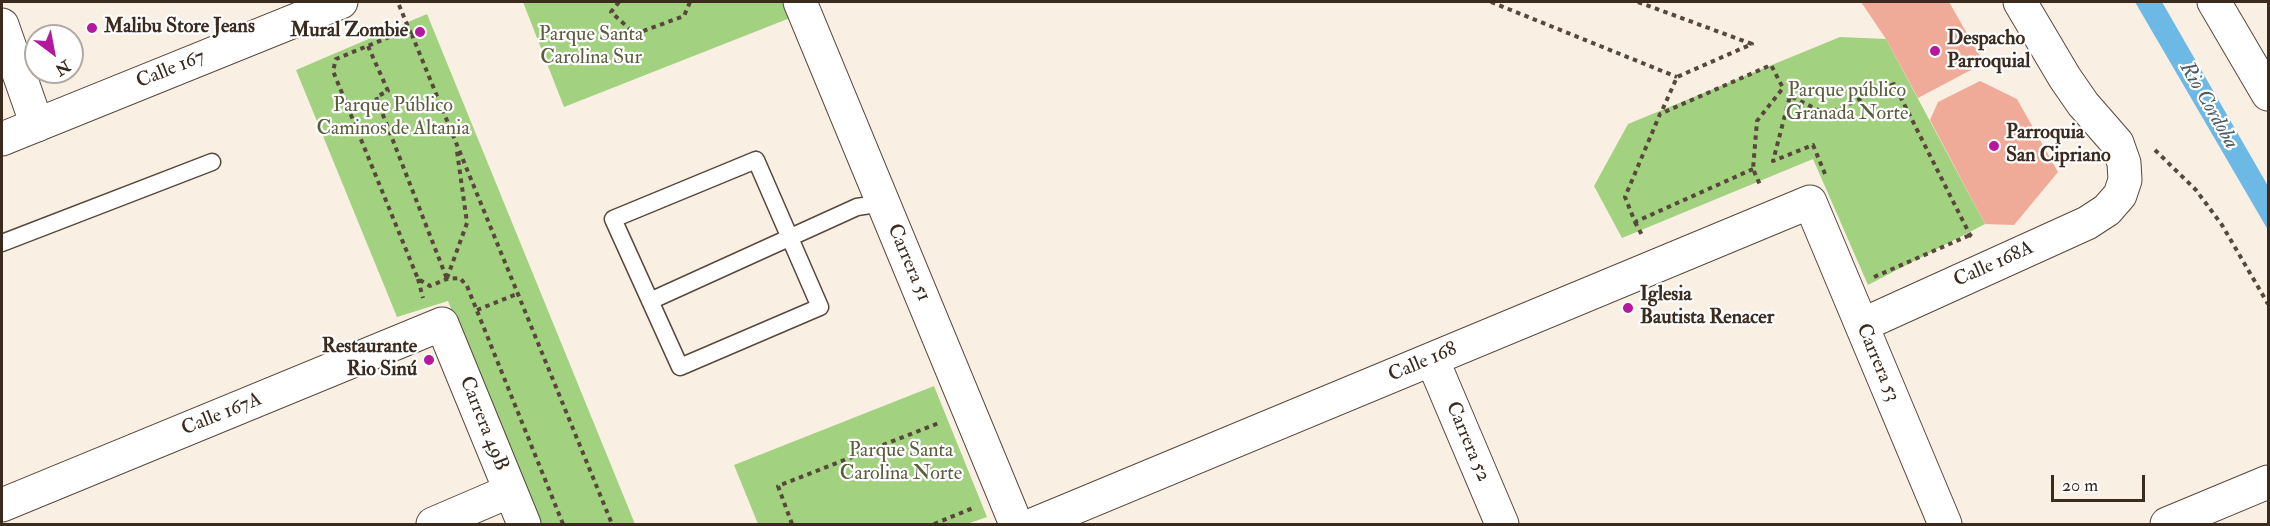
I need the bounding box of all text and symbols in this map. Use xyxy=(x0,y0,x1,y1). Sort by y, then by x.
place label: Malibu Store Jeans xyxy=(104,16,255,40)
place label: Mural Zombie xyxy=(290,20,408,44)
marker: Malibu Store Jeans xyxy=(85,21,99,35)
north arrow xyxy=(24,24,84,84)
park label: Parque Santa Carolina Sur xyxy=(539,24,643,71)
marker: Mural Zombie xyxy=(413,25,427,39)
place label: Despacho Parroquial xyxy=(1947,28,2030,75)
marker: Despacho Parroquial xyxy=(1928,44,1942,58)
street label: Calle 167 xyxy=(133,45,209,95)
text: N xyxy=(51,55,74,80)
water label: Rio Cordoba xyxy=(2173,58,2243,154)
park label: Parque público Granada Norte xyxy=(1786,80,1908,127)
park label: Parque Público Caminos de Altania xyxy=(316,95,470,142)
place label: Parroquia San Cipriano xyxy=(2006,122,2111,169)
marker: Parroquia San Cipriano xyxy=(1987,139,2001,153)
street label: Carrera 51 xyxy=(881,221,935,305)
street label: Calle 168A xyxy=(1950,237,2038,293)
place label: Iglesia Bautista Renacer xyxy=(1640,284,1774,331)
marker: Iglesia Bautista Renacer xyxy=(1621,301,1635,315)
street label: Carrera 53 xyxy=(1850,320,1904,406)
place label: Restaurante Rio Sinú xyxy=(322,336,417,383)
street label: Calle 168 xyxy=(1385,338,1461,388)
marker: Restaurante Rio Sinú xyxy=(422,353,436,367)
street label: Carrera 49B xyxy=(453,373,513,475)
street label: Calle 167A xyxy=(178,388,266,442)
street label: Carrera 52 xyxy=(1439,398,1495,486)
park label: Parque Santa Carolina Norte xyxy=(840,440,962,487)
scale bar xyxy=(2054,463,2148,501)
text: 20 m xyxy=(2062,474,2098,497)

